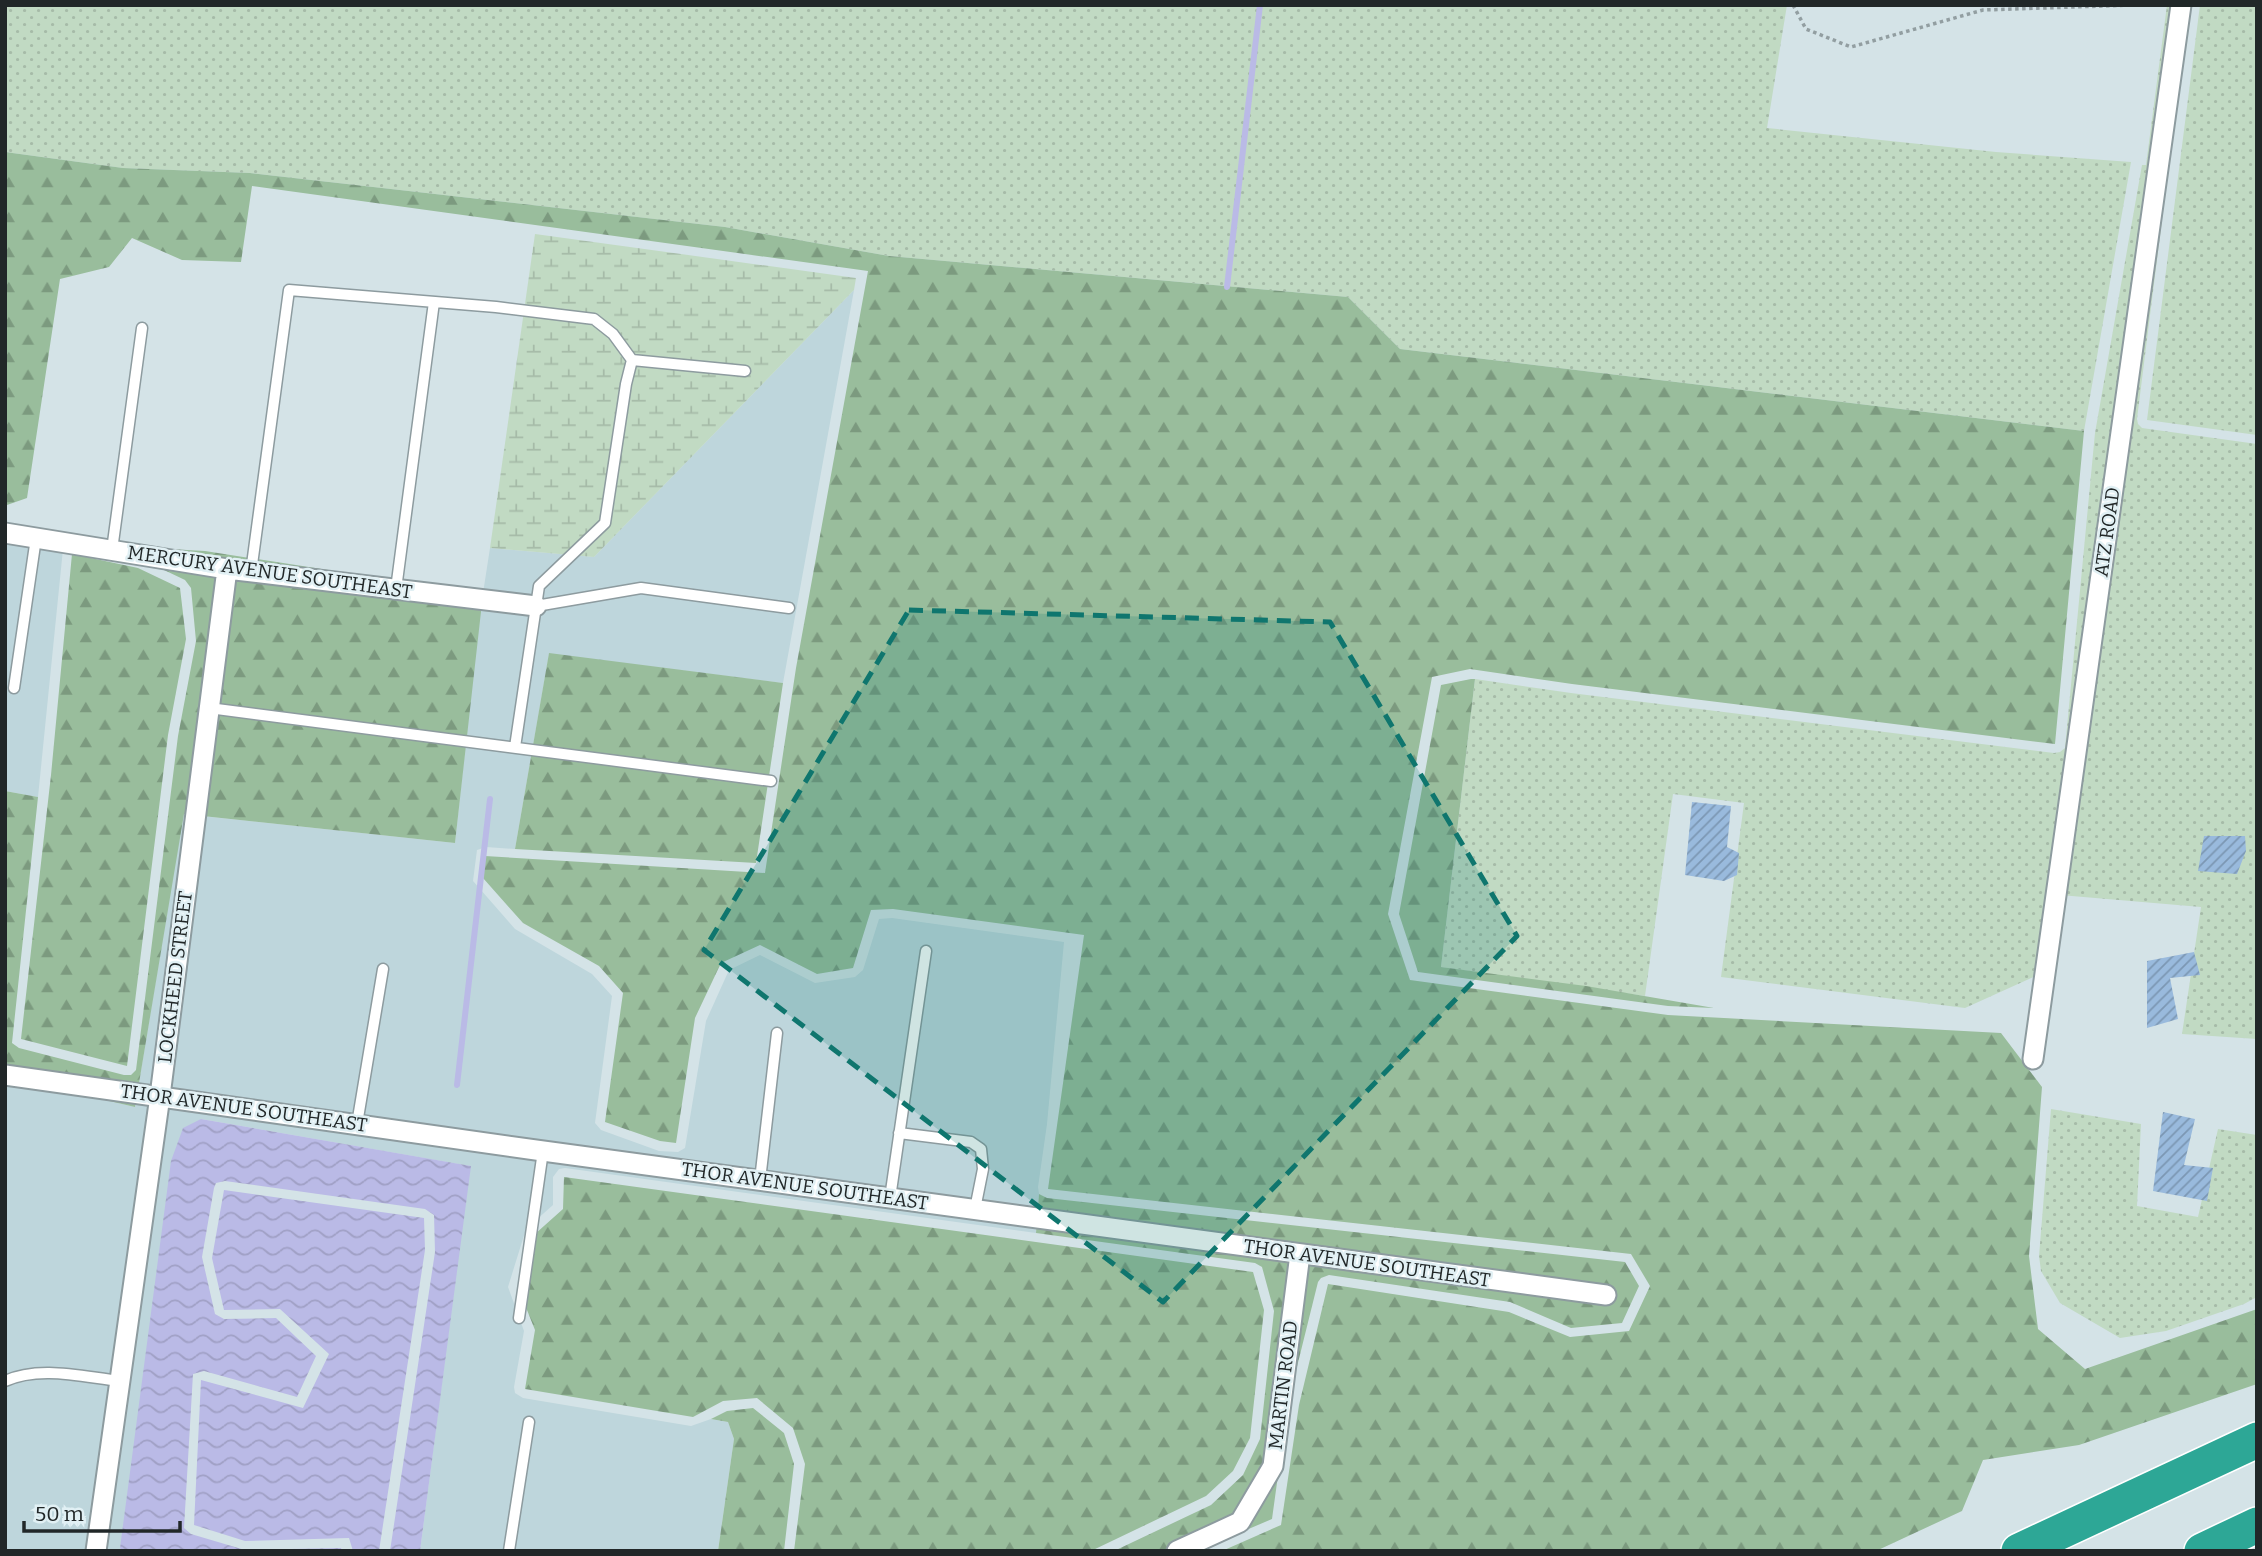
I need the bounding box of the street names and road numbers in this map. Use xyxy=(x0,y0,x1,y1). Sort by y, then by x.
street label: ATZ ROAD xyxy=(2089,486,2125,578)
street label: MERCURY AVENUE SOUTHEAST xyxy=(126,541,414,603)
street label: LOCKHEED STREET xyxy=(153,890,197,1064)
street label: THOR AVENUE SOUTHEAST xyxy=(119,1079,369,1137)
street label: THOR AVENUE SOUTHEAST xyxy=(680,1157,930,1215)
street label: THOR AVENUE SOUTHEAST xyxy=(1242,1234,1492,1292)
street label: MARTIN ROAD xyxy=(1264,1319,1302,1451)

